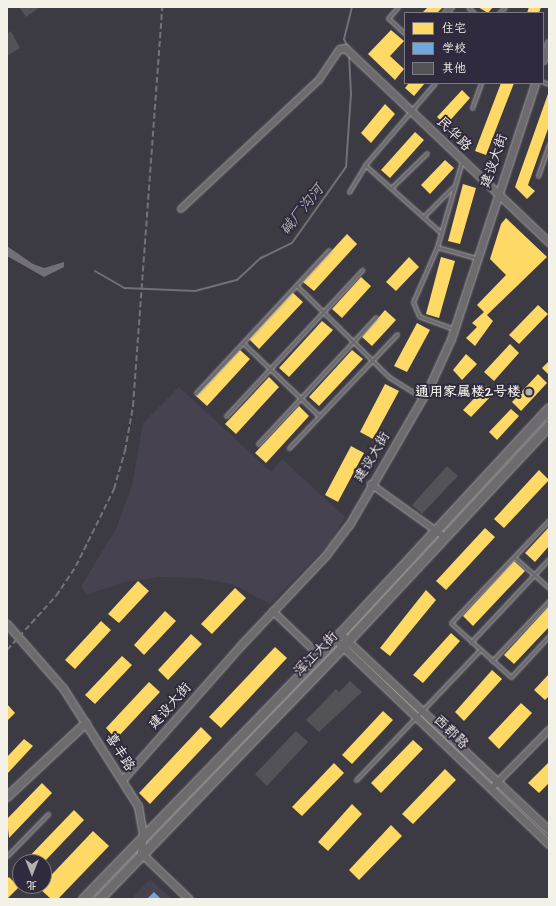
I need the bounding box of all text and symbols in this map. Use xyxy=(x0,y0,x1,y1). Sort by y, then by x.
legend xyxy=(404,12,544,84)
text: 住宅 xyxy=(442,20,466,37)
text: 学校 xyxy=(442,40,466,57)
text: 其他 xyxy=(442,60,466,77)
street label: 民华路 xyxy=(433,113,475,155)
street label: 建设大街 xyxy=(477,132,511,190)
water label: 碱厂沟河 xyxy=(276,181,328,239)
place label: 通用家属楼2号楼 xyxy=(415,384,521,400)
marker: 通用家属楼2号楼 xyxy=(524,387,534,397)
street label: 建设大街 xyxy=(350,429,394,485)
street label: 浑江大街 xyxy=(291,628,341,680)
street label: 建设大街 xyxy=(145,679,195,733)
street label: 西郡路 xyxy=(430,711,472,753)
street label: 喜丰路 xyxy=(102,730,138,774)
north arrow xyxy=(12,854,52,894)
text: 北 xyxy=(27,878,38,893)

